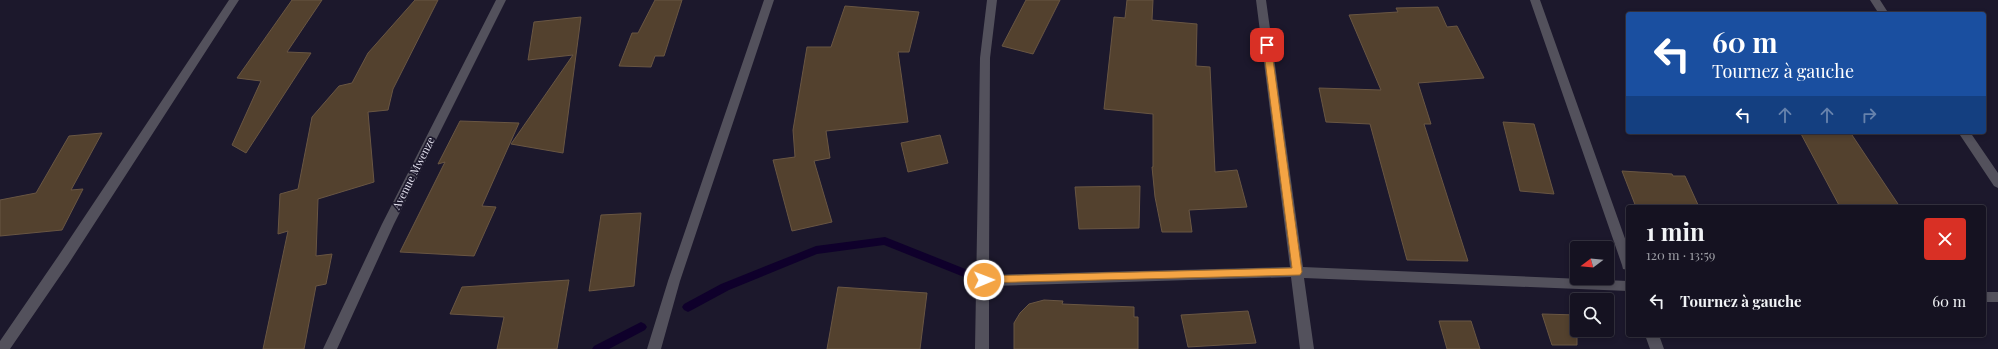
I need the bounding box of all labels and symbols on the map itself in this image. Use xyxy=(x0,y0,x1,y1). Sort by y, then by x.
pin xyxy=(1250,28,1284,62)
street label: Avenue Mwenze xyxy=(388,134,438,213)
north arrow xyxy=(1570,241,1614,285)
position arrow xyxy=(963,259,1005,301)

